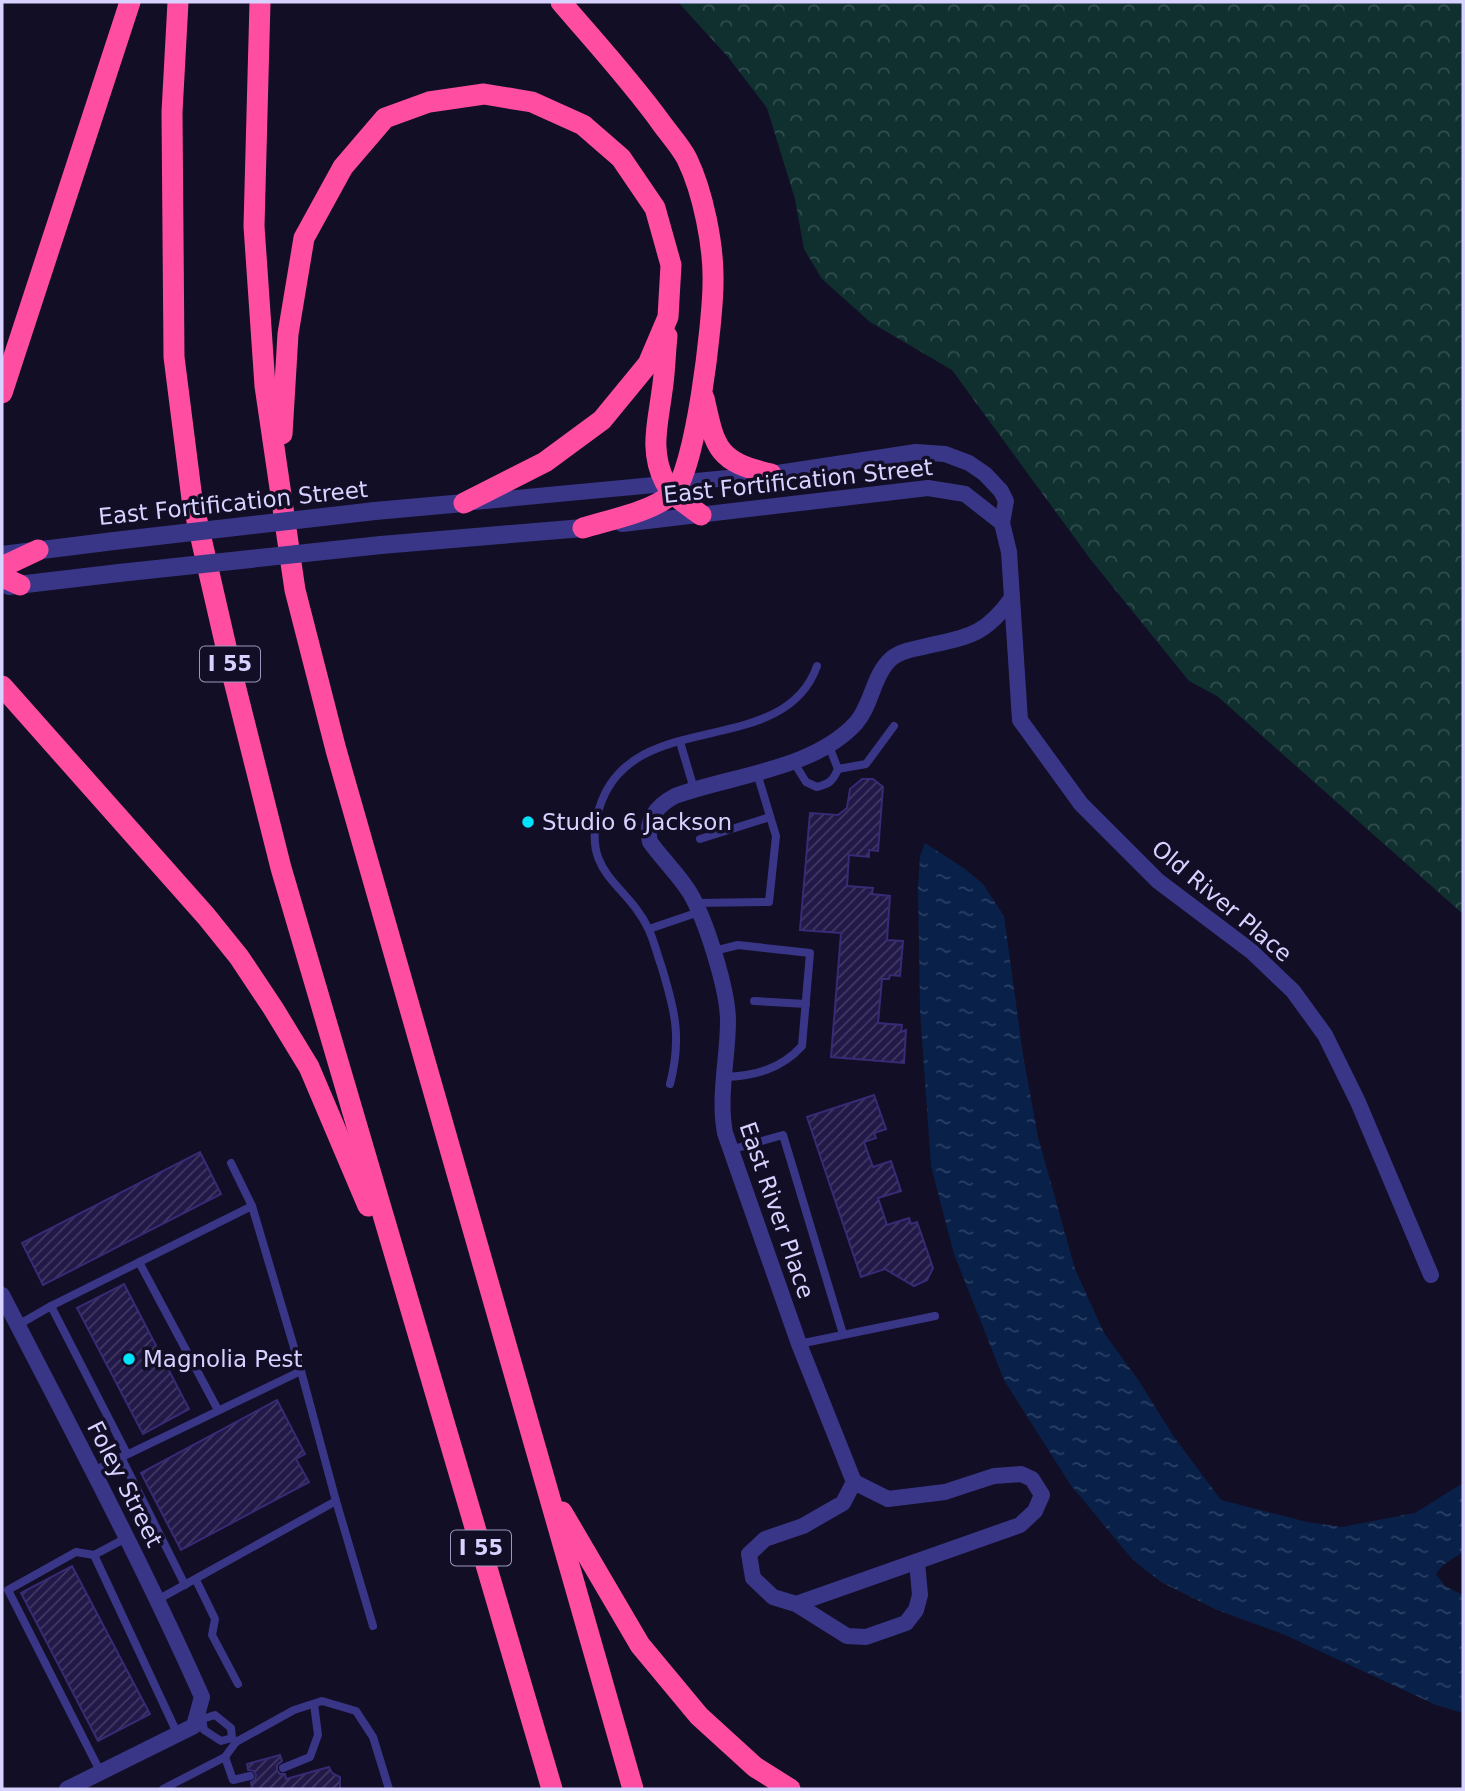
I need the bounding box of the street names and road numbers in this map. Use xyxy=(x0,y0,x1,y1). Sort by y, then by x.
street label: East Fortification Street xyxy=(662,454,934,508)
street label: East Fortification Street xyxy=(97,476,369,530)
road number: I 55 xyxy=(200,646,260,682)
street label: Old River Place xyxy=(1147,835,1297,967)
street label: East River Place xyxy=(735,1118,819,1302)
street label: Foley Street xyxy=(82,1417,168,1551)
road number: I 55 xyxy=(451,1530,511,1566)

